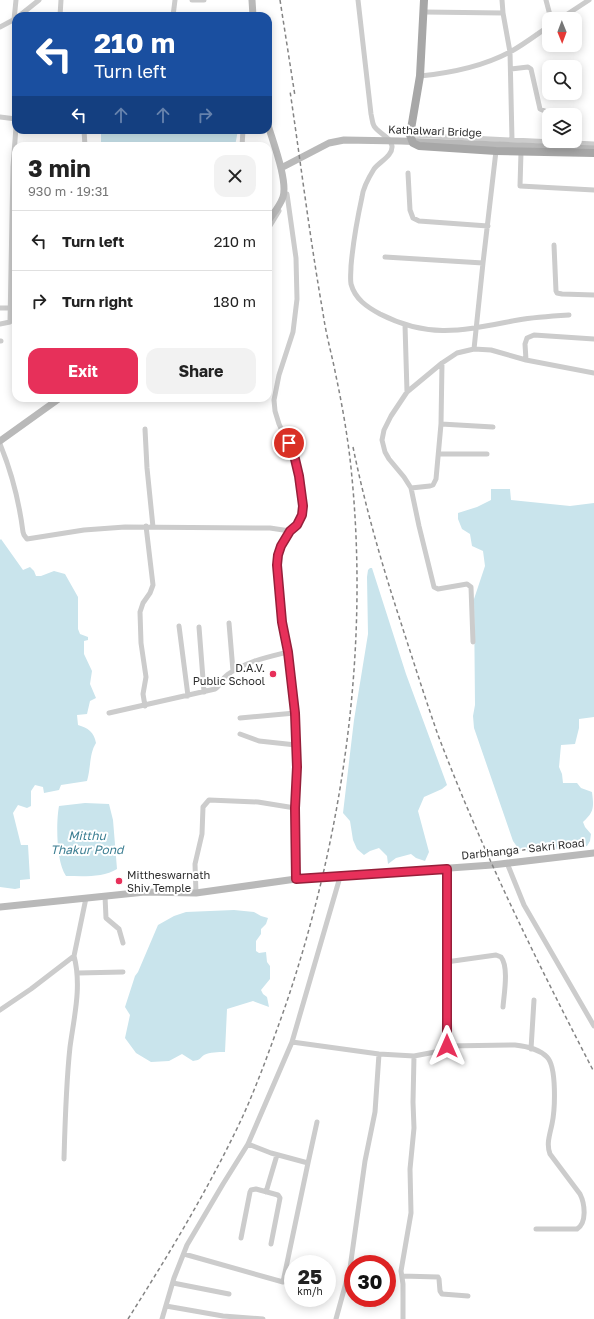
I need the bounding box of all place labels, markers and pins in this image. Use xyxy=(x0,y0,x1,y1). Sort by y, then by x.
pin xyxy=(272,426,306,460)
place label: D.A.V. Public School xyxy=(193,661,265,687)
marker: D.A.V. Public School xyxy=(268,669,278,679)
place label: Mittheswarnath Shiv Temple xyxy=(127,868,210,894)
marker: Mittheswarnath Shiv Temple xyxy=(114,876,124,886)

